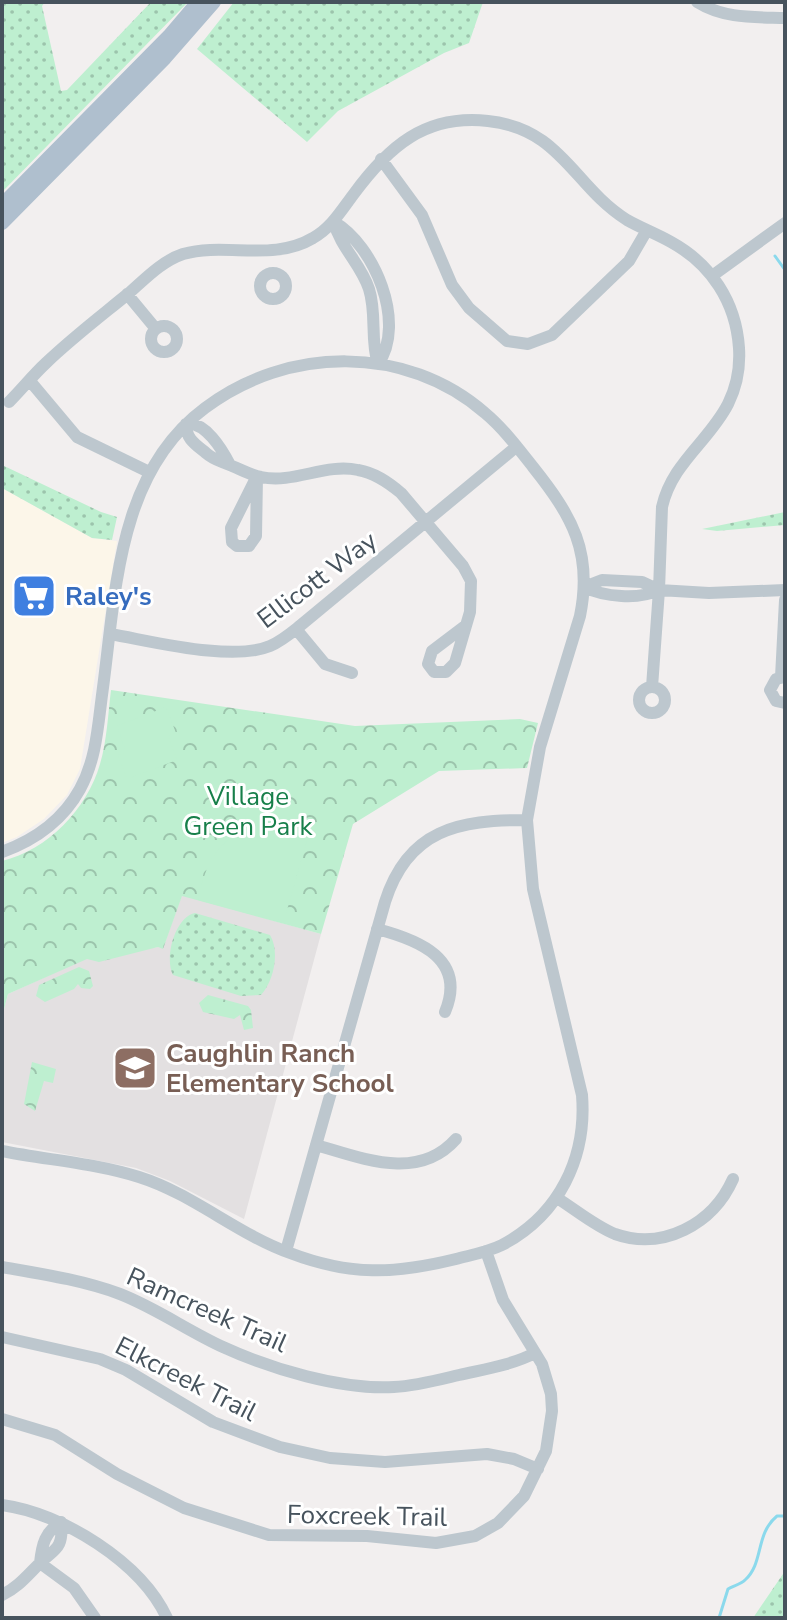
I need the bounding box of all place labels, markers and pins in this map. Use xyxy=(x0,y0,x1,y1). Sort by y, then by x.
supermarket icon: Raley's xyxy=(10,572,58,620)
place label: Raley's xyxy=(65,579,152,614)
place label: Caughlin Ranch Elementary School xyxy=(166,1036,395,1101)
school or university icon: Caughlin Ranch Elementary School xyxy=(111,1044,159,1092)

